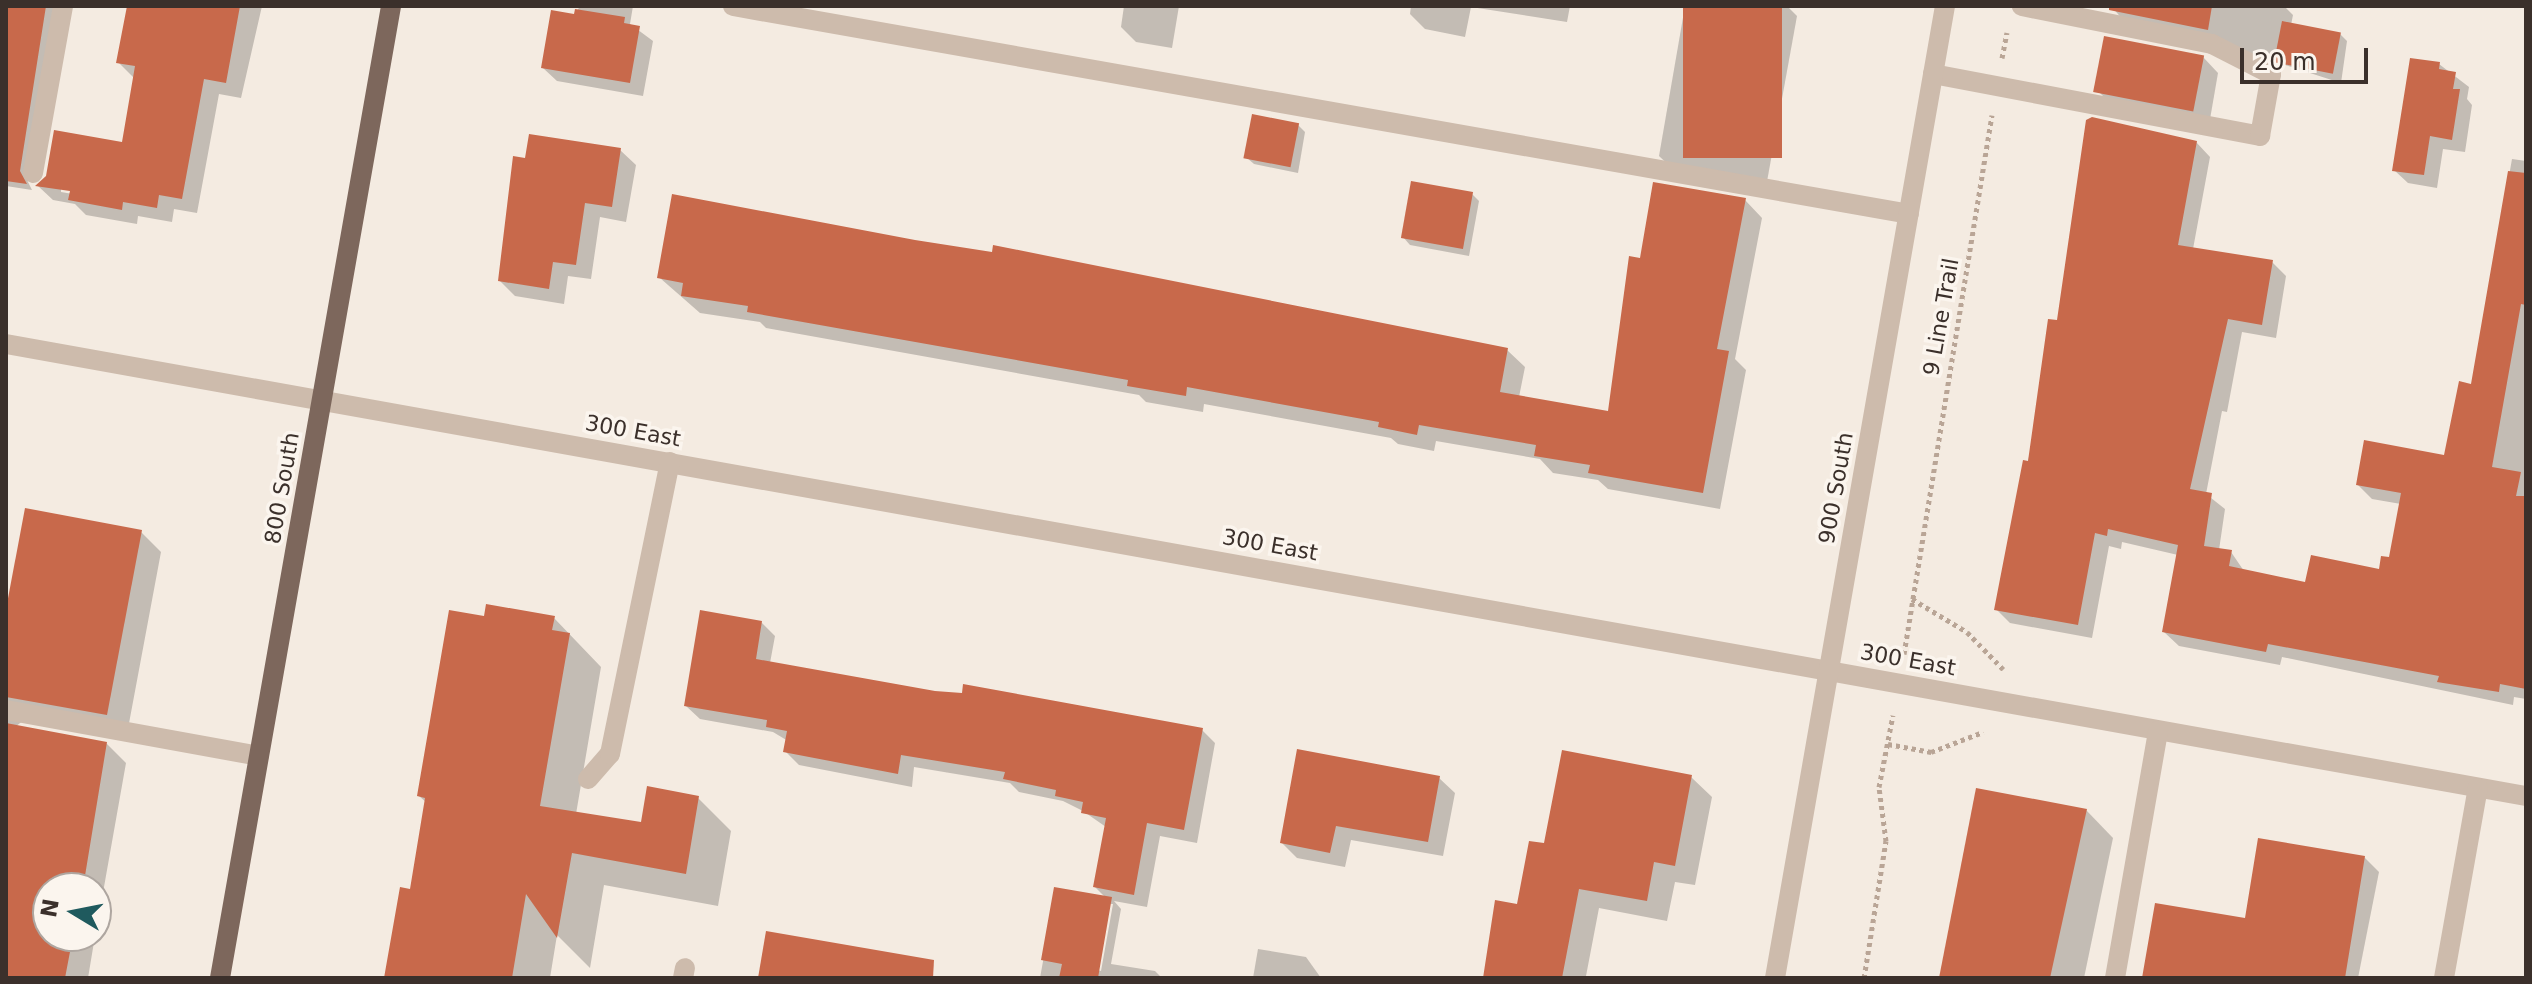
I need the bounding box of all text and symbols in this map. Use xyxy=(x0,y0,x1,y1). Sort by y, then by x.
scale bar xyxy=(2244,32,2372,82)
text: 20 m xyxy=(2254,48,2316,76)
street label: 9 Line Trail xyxy=(1918,256,1964,378)
street label: 300 East xyxy=(583,410,683,452)
street label: 800 South xyxy=(259,430,305,546)
street label: 900 South xyxy=(1813,430,1859,546)
street label: 300 East xyxy=(1220,524,1320,566)
street label: 300 East xyxy=(1858,639,1958,681)
north arrow xyxy=(32,872,112,952)
text: N xyxy=(36,897,64,919)

